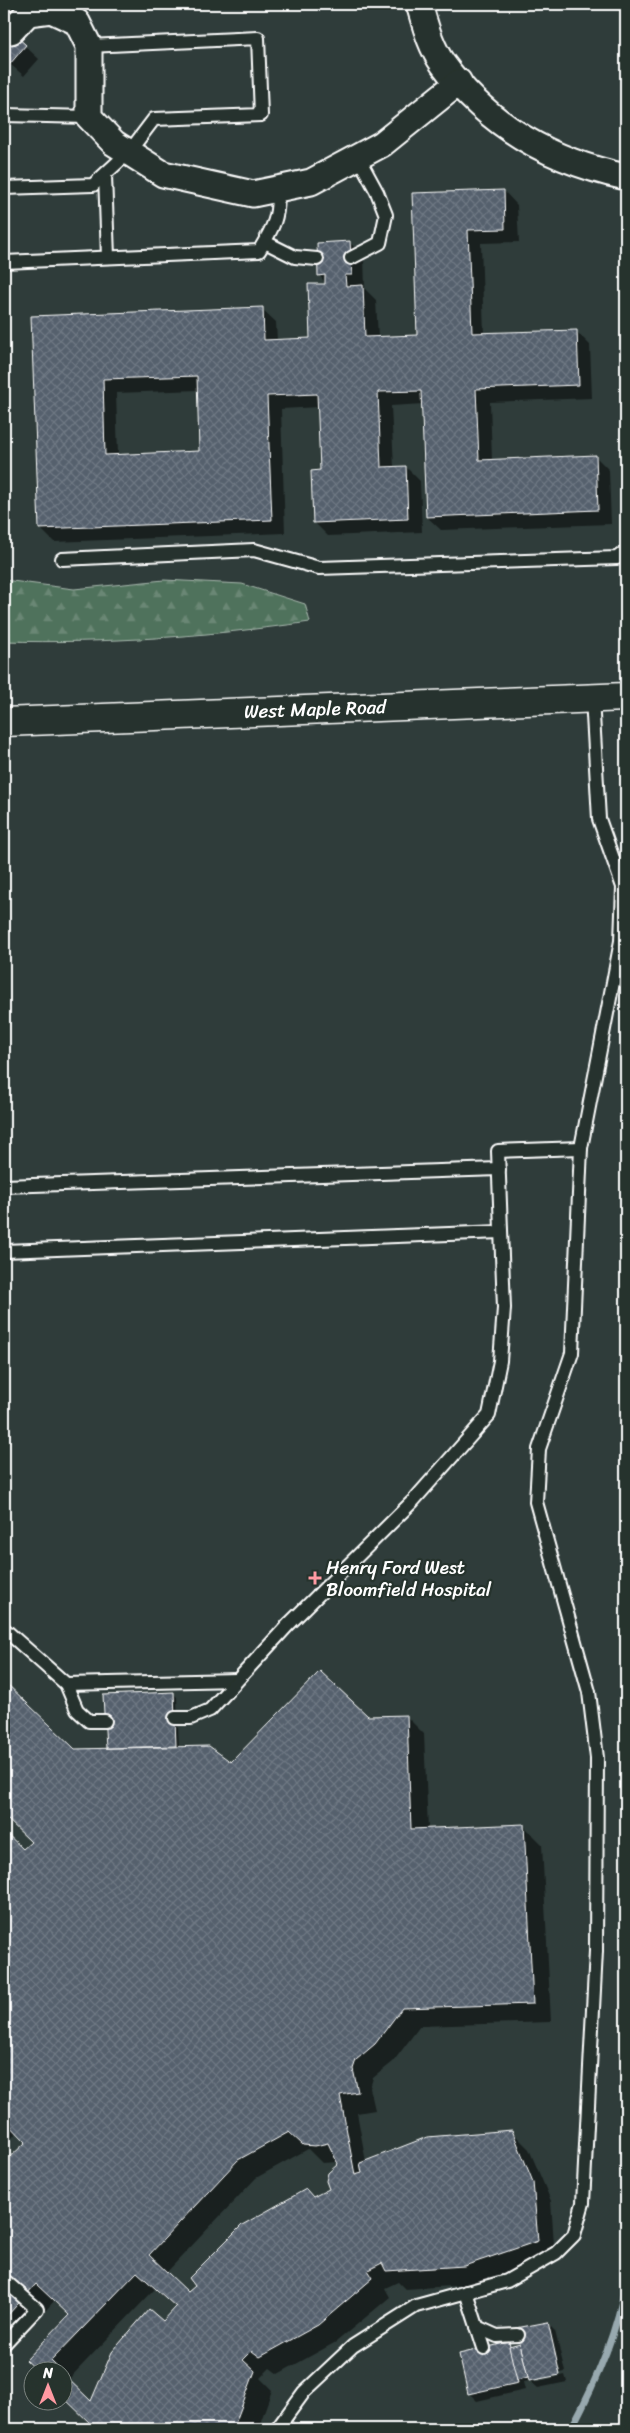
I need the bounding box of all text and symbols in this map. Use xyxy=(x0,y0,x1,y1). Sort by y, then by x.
street label: West Maple Road xyxy=(243,690,388,728)
place label: Henry Ford West Bloomfield Hospital xyxy=(326,1551,492,1606)
marker: Henry Ford West Bloomfield Hospital xyxy=(308,1571,322,1585)
north arrow xyxy=(22,2360,72,2410)
text: N xyxy=(42,2361,53,2386)

